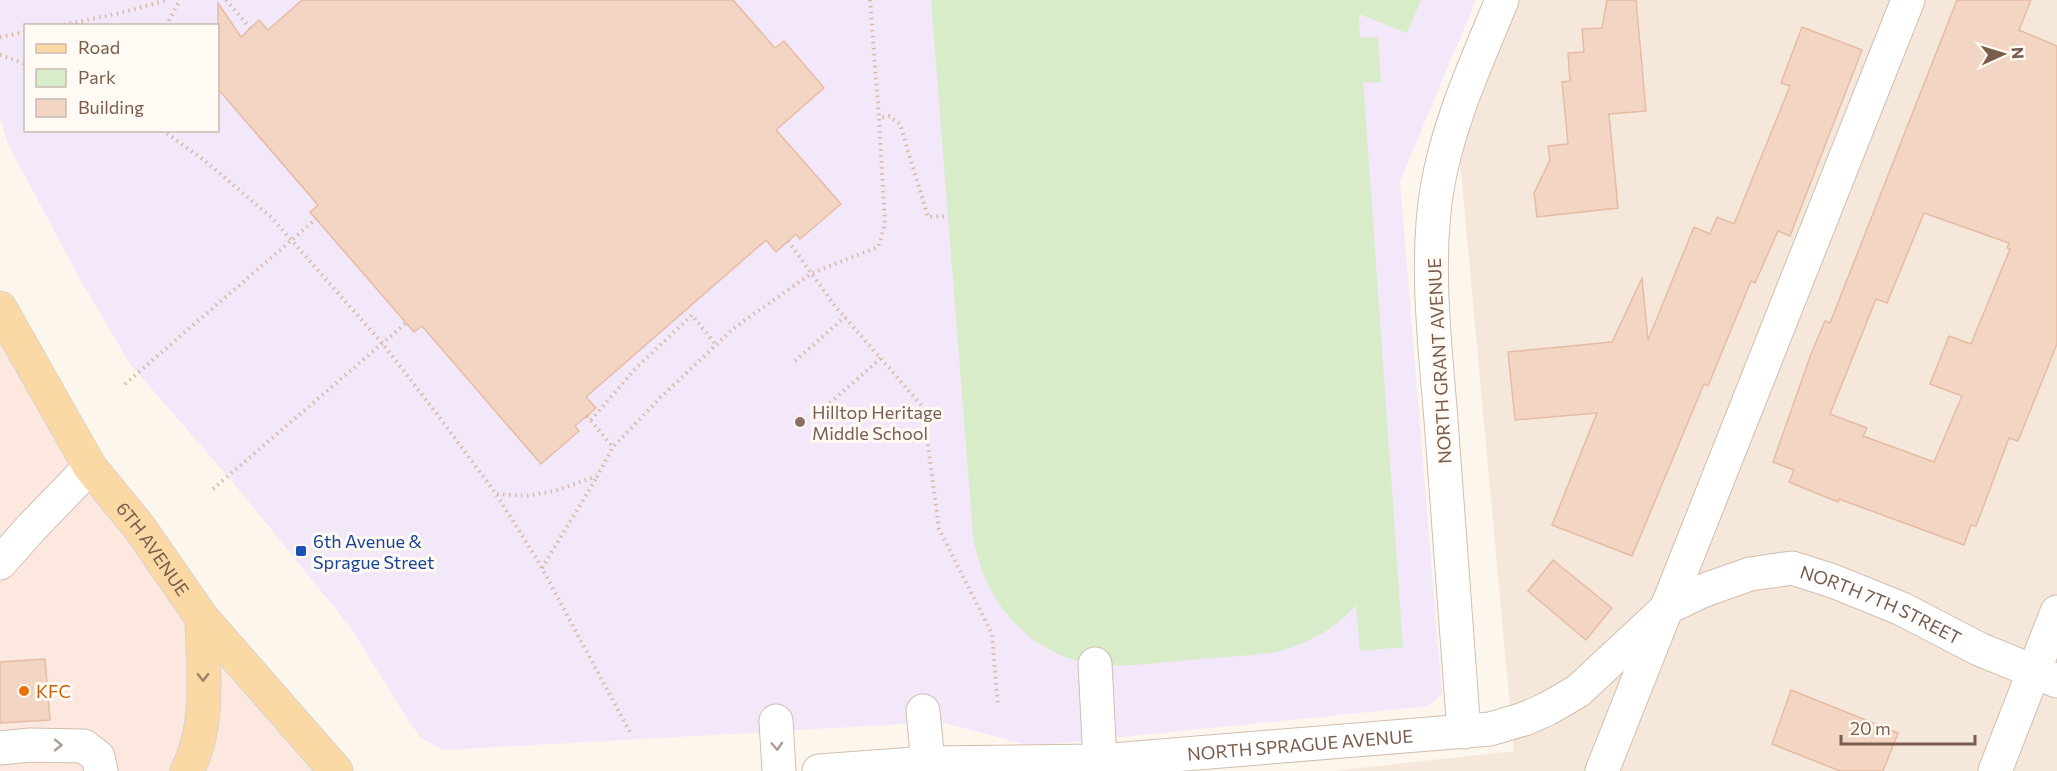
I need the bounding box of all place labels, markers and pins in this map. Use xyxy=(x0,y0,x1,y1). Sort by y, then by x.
place label: Hilltop Heritage Middle School xyxy=(812,401,942,444)
marker: Hilltop Heritage Middle School xyxy=(793,415,807,429)
place label: 6th Avenue & Sprague Street xyxy=(313,530,434,573)
marker: 6th Avenue & Sprague Street xyxy=(294,544,308,558)
place label: KFC xyxy=(36,680,71,702)
marker: KFC xyxy=(17,684,31,698)

